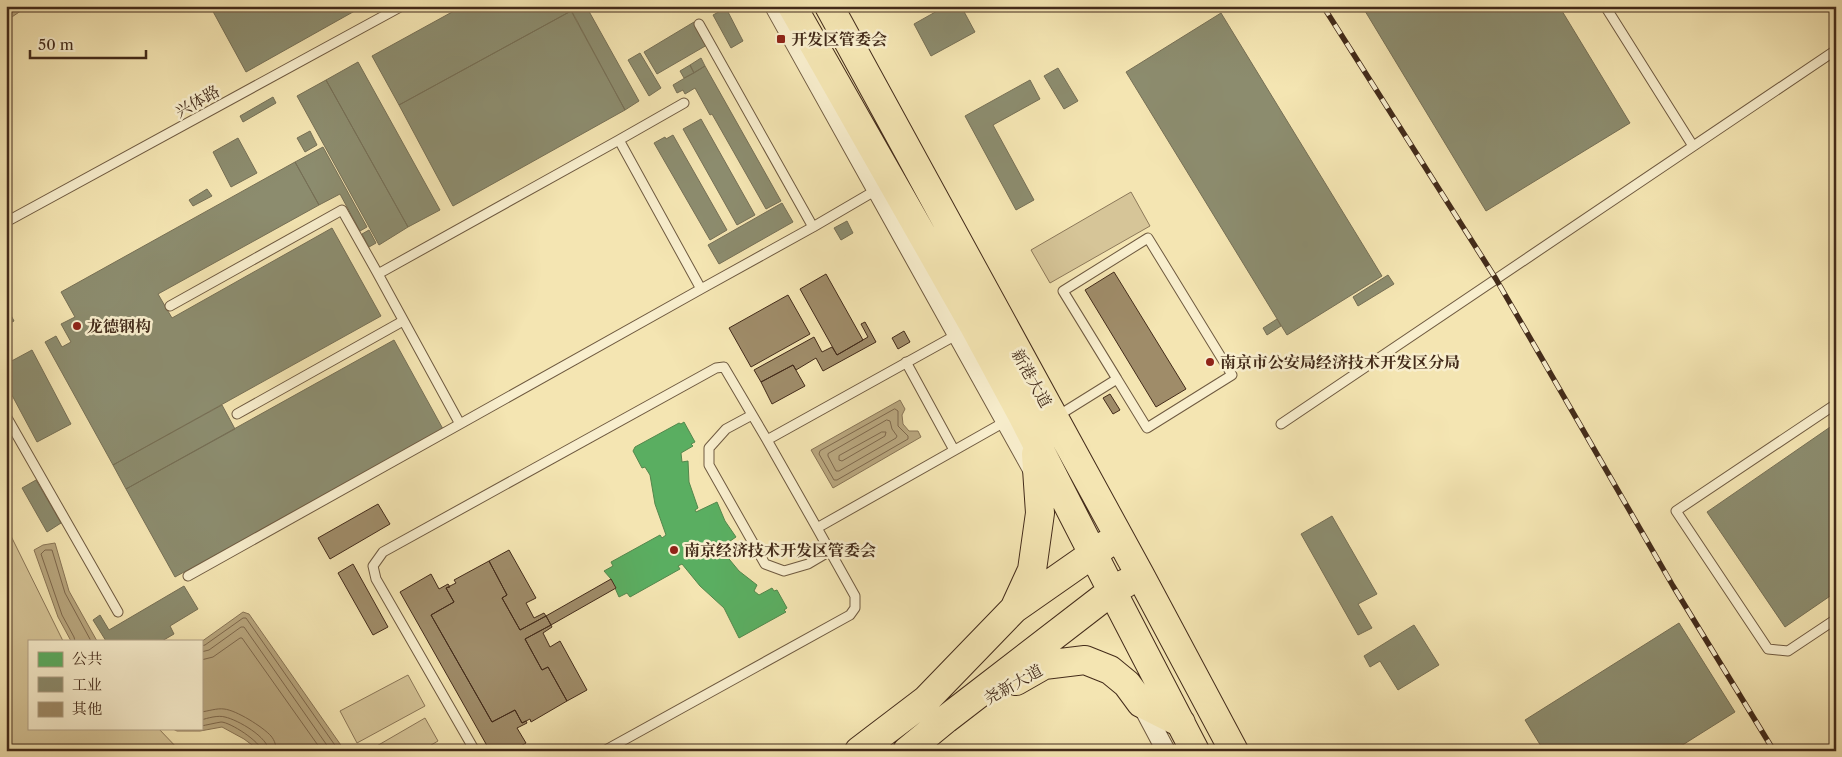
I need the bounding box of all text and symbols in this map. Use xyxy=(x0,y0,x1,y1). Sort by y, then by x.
scale bar xyxy=(30,28,146,60)
place label: 开发区管委会 xyxy=(791,29,887,49)
marker: 开发区管委会 xyxy=(775,33,787,45)
text: 50 m xyxy=(38,35,74,54)
street label: 兴体路 xyxy=(171,81,223,121)
place label: 龙德钢构 xyxy=(87,316,151,336)
marker: 龙德钢构 xyxy=(71,320,83,332)
street label: 新港大道 xyxy=(1008,345,1056,411)
place label: 南京市公安局经济技术开发区分局 xyxy=(1220,352,1460,372)
marker: 南京市公安局经济技术开发区分局 xyxy=(1204,356,1216,368)
place label: 南京经济技术开发区管委会 xyxy=(684,540,876,560)
marker: 南京经济技术开发区管委会 xyxy=(668,544,680,556)
legend xyxy=(28,640,202,730)
text: 公共 xyxy=(72,649,102,668)
street label: 尧新大道 xyxy=(980,660,1046,708)
text: 工业 xyxy=(72,675,102,694)
text: 其他 xyxy=(72,699,102,718)

